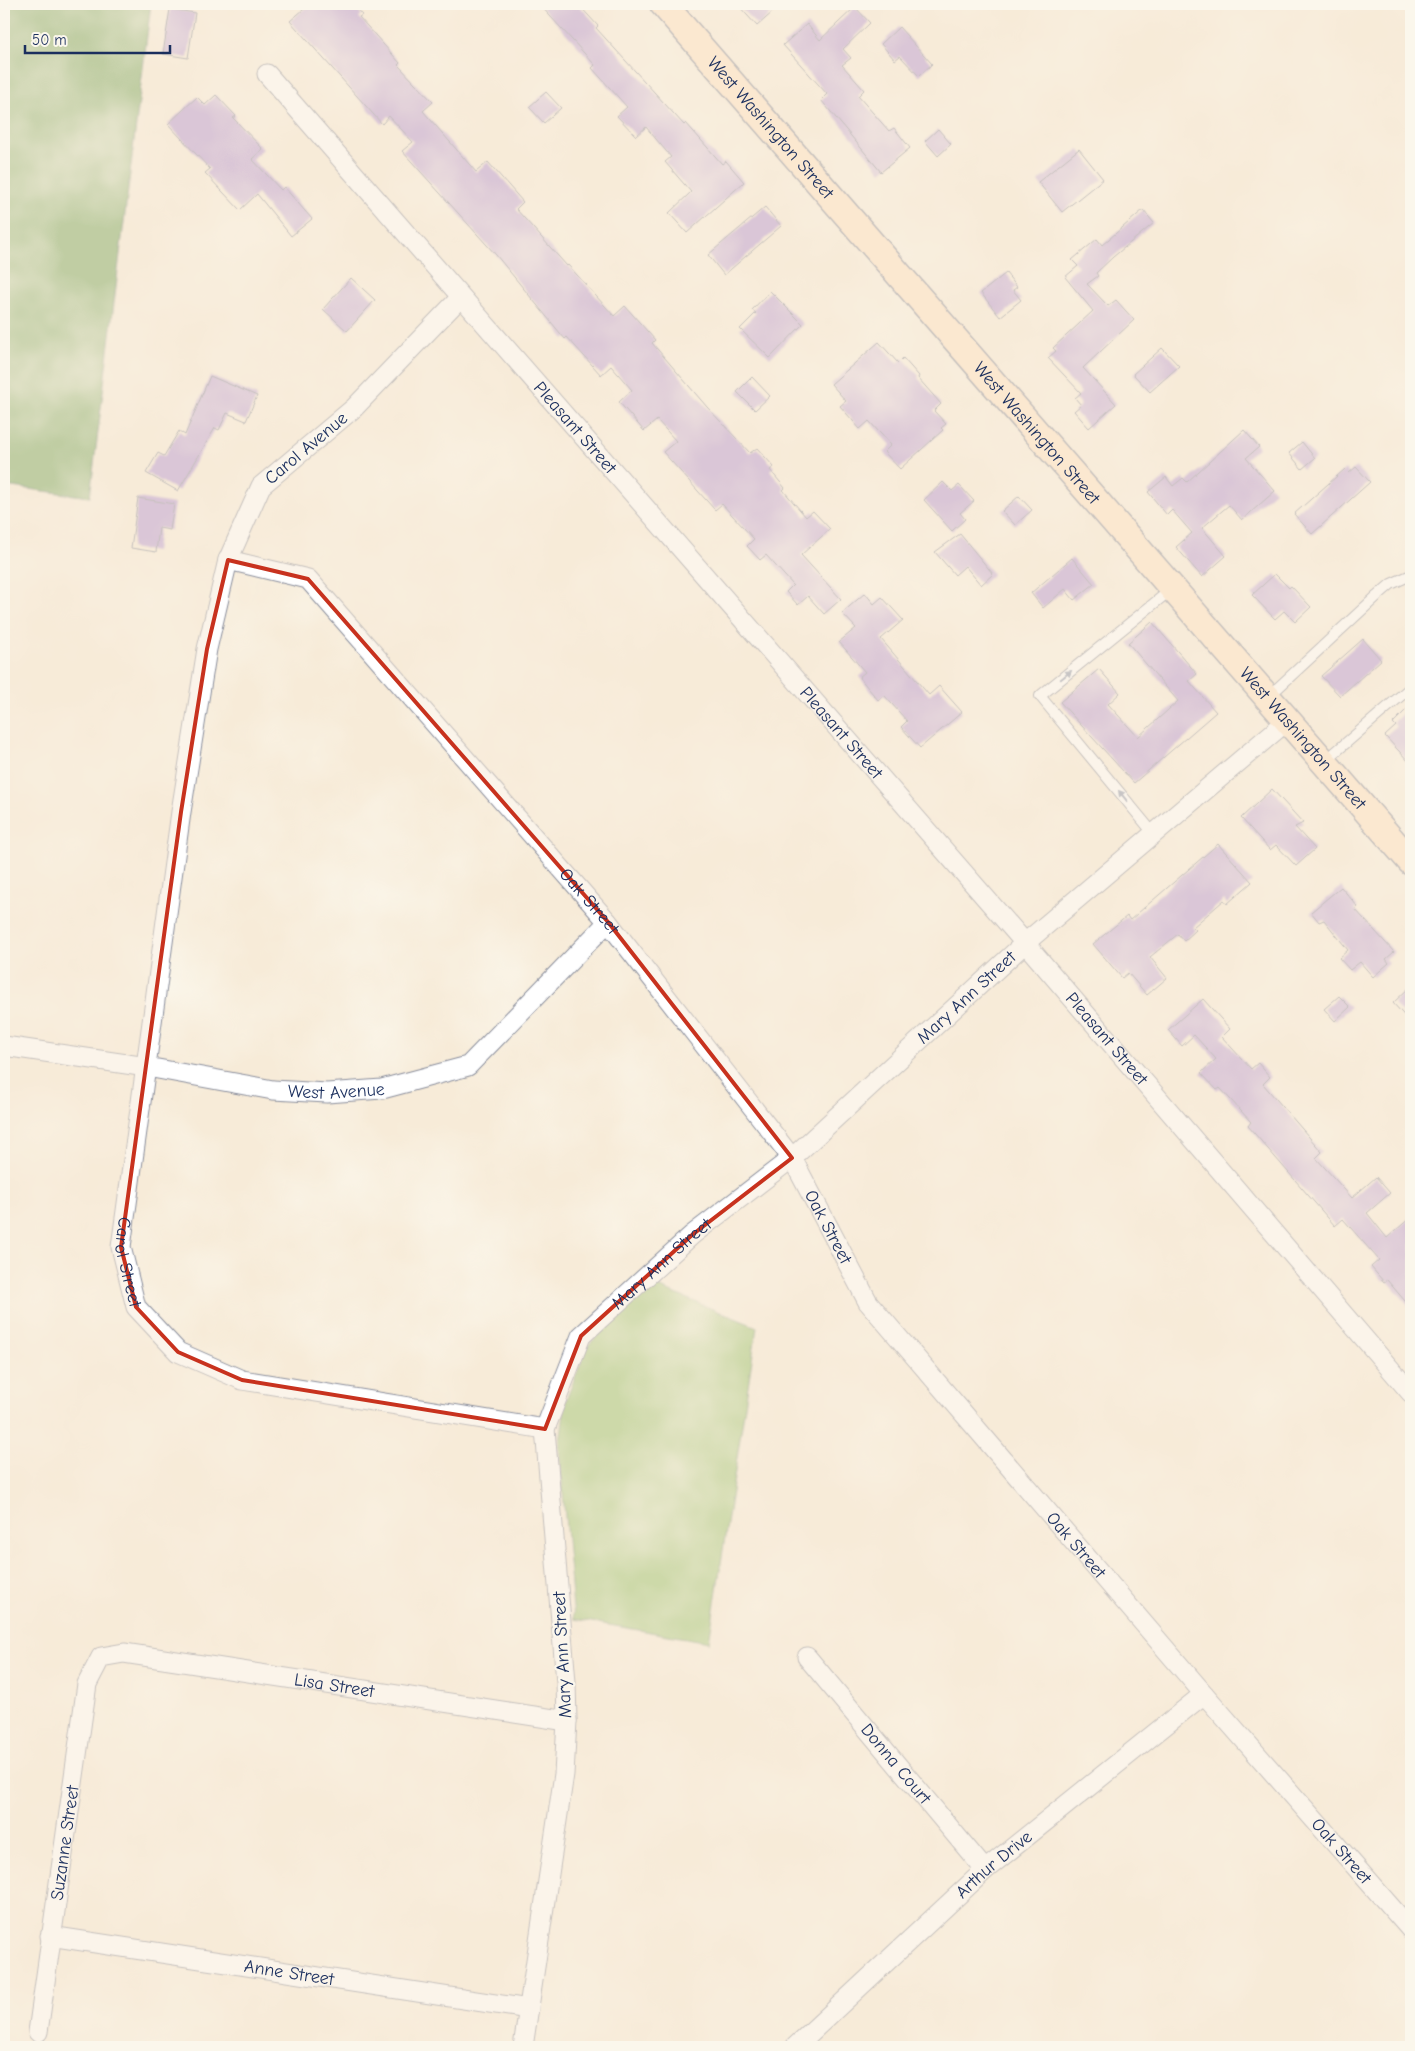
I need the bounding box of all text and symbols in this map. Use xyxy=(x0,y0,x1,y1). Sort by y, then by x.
scale bar xyxy=(25,22,170,54)
text: 50 m xyxy=(32,31,67,49)
street label: West Washington Street xyxy=(703,53,839,204)
street label: West Washington Street xyxy=(969,358,1105,509)
street label: Pleasant Street xyxy=(529,377,621,479)
street label: Carol Avenue xyxy=(261,408,352,489)
street label: West Washington Street xyxy=(1235,663,1371,815)
one-way arrow xyxy=(1059,670,1072,681)
street label: Pleasant Street xyxy=(795,683,888,784)
one-way arrow xyxy=(1117,790,1128,803)
street label: Oak Street xyxy=(555,864,624,939)
street label: Mary Ann Street xyxy=(913,946,1021,1049)
street label: Pleasant Street xyxy=(1061,988,1153,1090)
street label: West Avenue xyxy=(287,1079,385,1104)
street label: Oak Street xyxy=(800,1186,856,1268)
street label: Mary Ann Street xyxy=(607,1213,717,1314)
street label: Carol Street xyxy=(110,1216,146,1310)
street label: Oak Street xyxy=(1042,1508,1111,1583)
street label: Mary Ann Street xyxy=(549,1590,576,1719)
street label: Lisa Street xyxy=(293,1669,377,1702)
street label: Donna Court xyxy=(856,1720,936,1809)
street label: Suzanne Street xyxy=(47,1783,84,1902)
street label: Oak Street xyxy=(1307,1814,1376,1889)
street label: Arthur Drive xyxy=(952,1826,1036,1903)
street label: Anne Street xyxy=(243,1956,336,1990)

